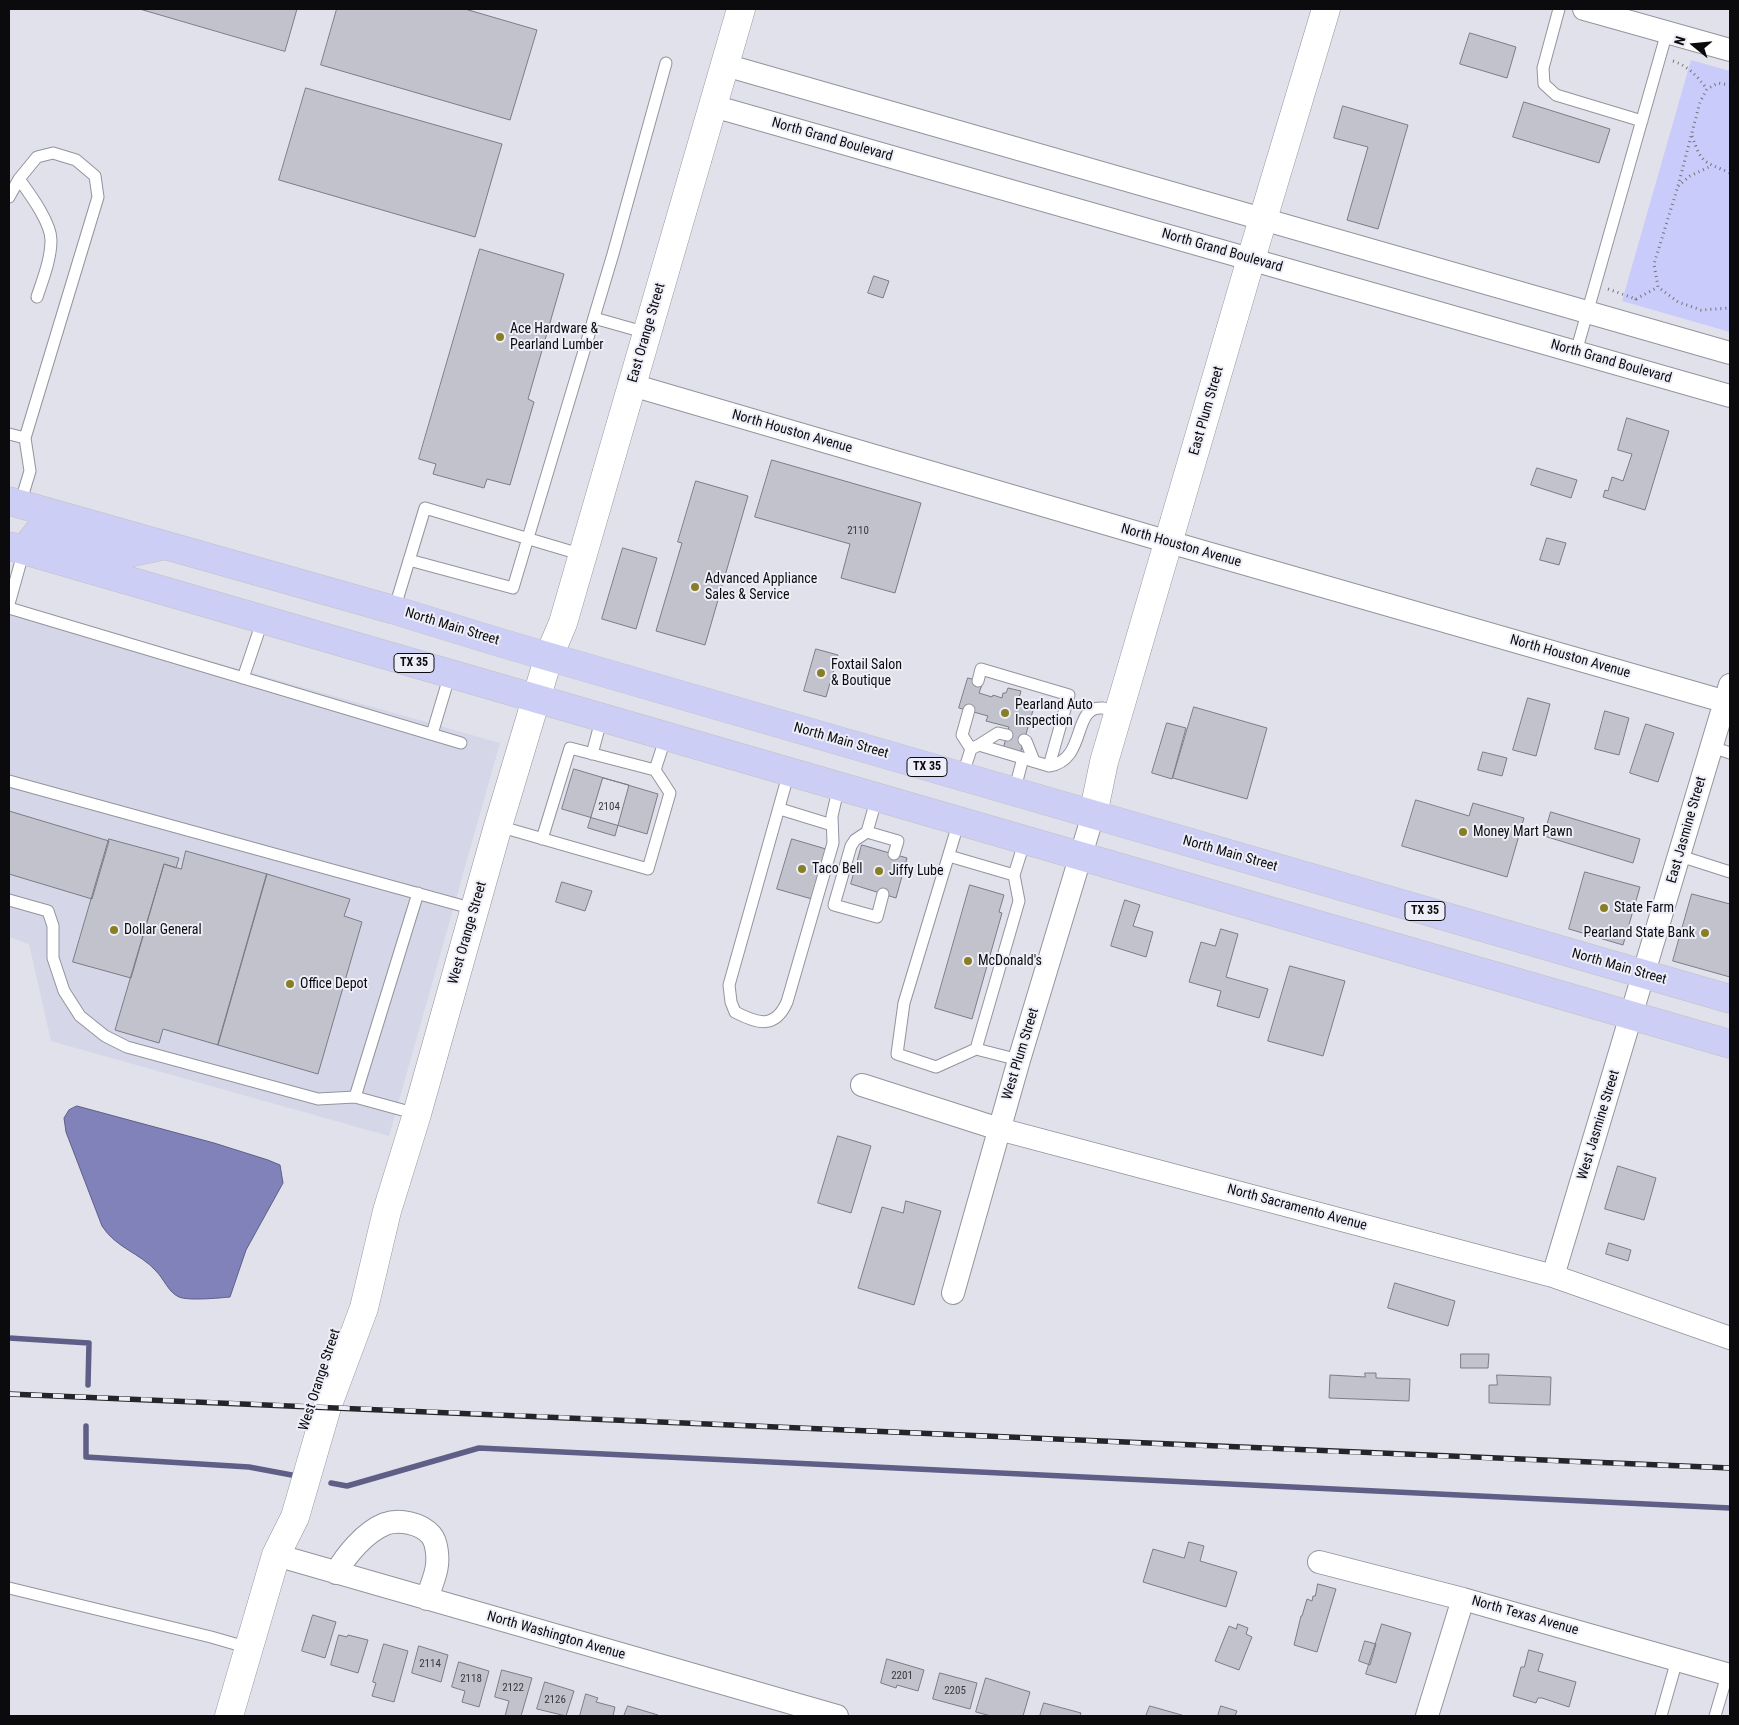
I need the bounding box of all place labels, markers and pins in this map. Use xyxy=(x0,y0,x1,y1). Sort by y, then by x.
place label: Ace Hardware & Pearland Lumber xyxy=(510,321,603,354)
marker: Ace Hardware & Pearland Lumber xyxy=(494,331,506,343)
place label: Advanced Appliance Sales & Service xyxy=(705,571,817,604)
marker: Advanced Appliance Sales & Service xyxy=(689,581,701,593)
place label: Foxtail Salon & Boutique xyxy=(831,657,902,690)
marker: Foxtail Salon & Boutique xyxy=(815,667,827,679)
place label: Pearland Auto Inspection xyxy=(1015,697,1093,730)
marker: Pearland Auto Inspection xyxy=(999,707,1011,719)
place label: Money Mart Pawn xyxy=(1473,824,1572,840)
marker: Money Mart Pawn xyxy=(1457,826,1469,838)
place label: Taco Bell xyxy=(812,861,863,877)
marker: Taco Bell xyxy=(796,863,808,875)
place label: Jiffy Lube xyxy=(889,863,943,879)
marker: Jiffy Lube xyxy=(873,865,885,877)
place label: State Farm xyxy=(1614,900,1674,916)
marker: State Farm xyxy=(1598,902,1610,914)
place label: Dollar General xyxy=(124,922,202,938)
marker: Dollar General xyxy=(108,924,120,936)
place label: Pearland State Bank xyxy=(1583,925,1695,941)
marker: Pearland State Bank xyxy=(1699,927,1711,939)
place label: McDonald's xyxy=(978,953,1042,969)
marker: McDonald's xyxy=(962,955,974,967)
place label: Office Depot xyxy=(300,976,368,992)
marker: Office Depot xyxy=(284,978,296,990)

